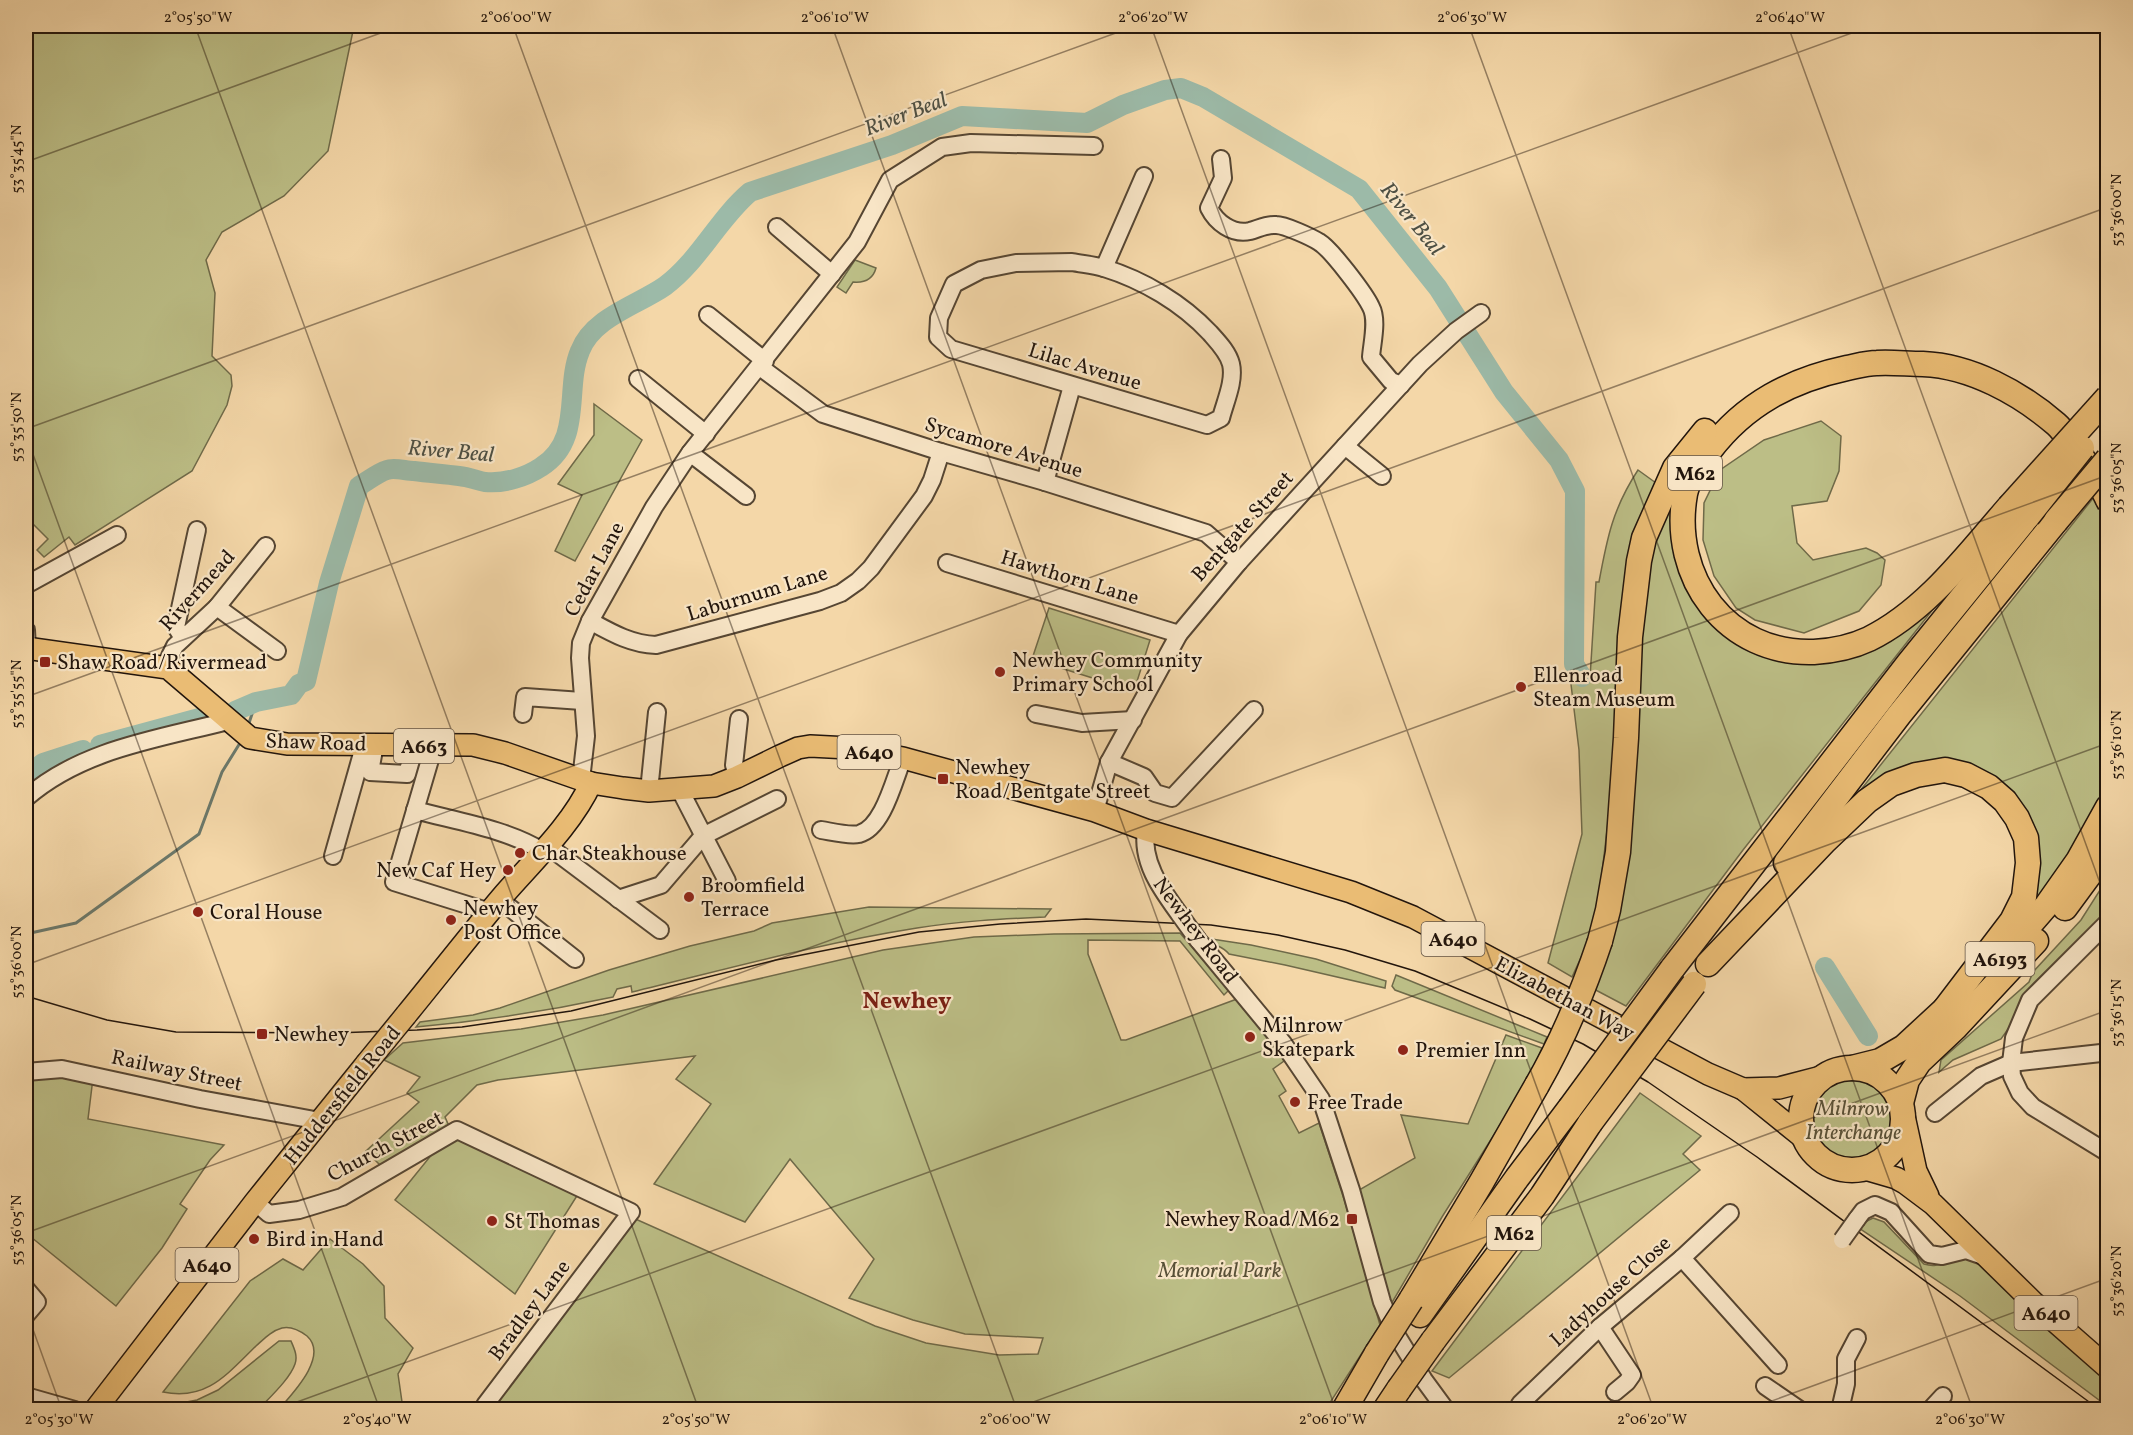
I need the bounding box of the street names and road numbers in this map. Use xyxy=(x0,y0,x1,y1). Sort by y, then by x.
street label: Lilac Avenue xyxy=(1024,336,1145,398)
street label: Sycamore Avenue xyxy=(921,411,1086,486)
road number: M62 xyxy=(1668,456,1722,490)
street label: Bentgate Street xyxy=(1185,465,1301,589)
street label: Cedar Lane xyxy=(558,517,632,622)
street label: Rivermead xyxy=(153,544,243,638)
street label: Hawthorn Lane xyxy=(997,544,1142,613)
street label: Laburnum Lane xyxy=(683,559,832,630)
street label: Shaw Road xyxy=(265,727,367,760)
road number: A663 xyxy=(394,729,454,763)
road number: A640 xyxy=(838,735,900,769)
street label: Newhey Road xyxy=(1145,872,1244,990)
road number: A640 xyxy=(1422,922,1484,956)
road number: A6193 xyxy=(1966,942,2034,976)
street label: Elizabethan Way xyxy=(1489,950,1640,1049)
street label: Huddersfield Road xyxy=(278,1020,409,1172)
street label: Railway Street xyxy=(108,1043,245,1100)
street label: Church Street xyxy=(323,1105,449,1190)
road number: M62 xyxy=(1487,1216,1541,1250)
street label: Ladyhouse Close xyxy=(1544,1230,1678,1354)
road number: A640 xyxy=(176,1248,238,1282)
street label: Bradley Lane xyxy=(483,1254,578,1367)
road number: A640 xyxy=(2014,1296,2078,1330)

